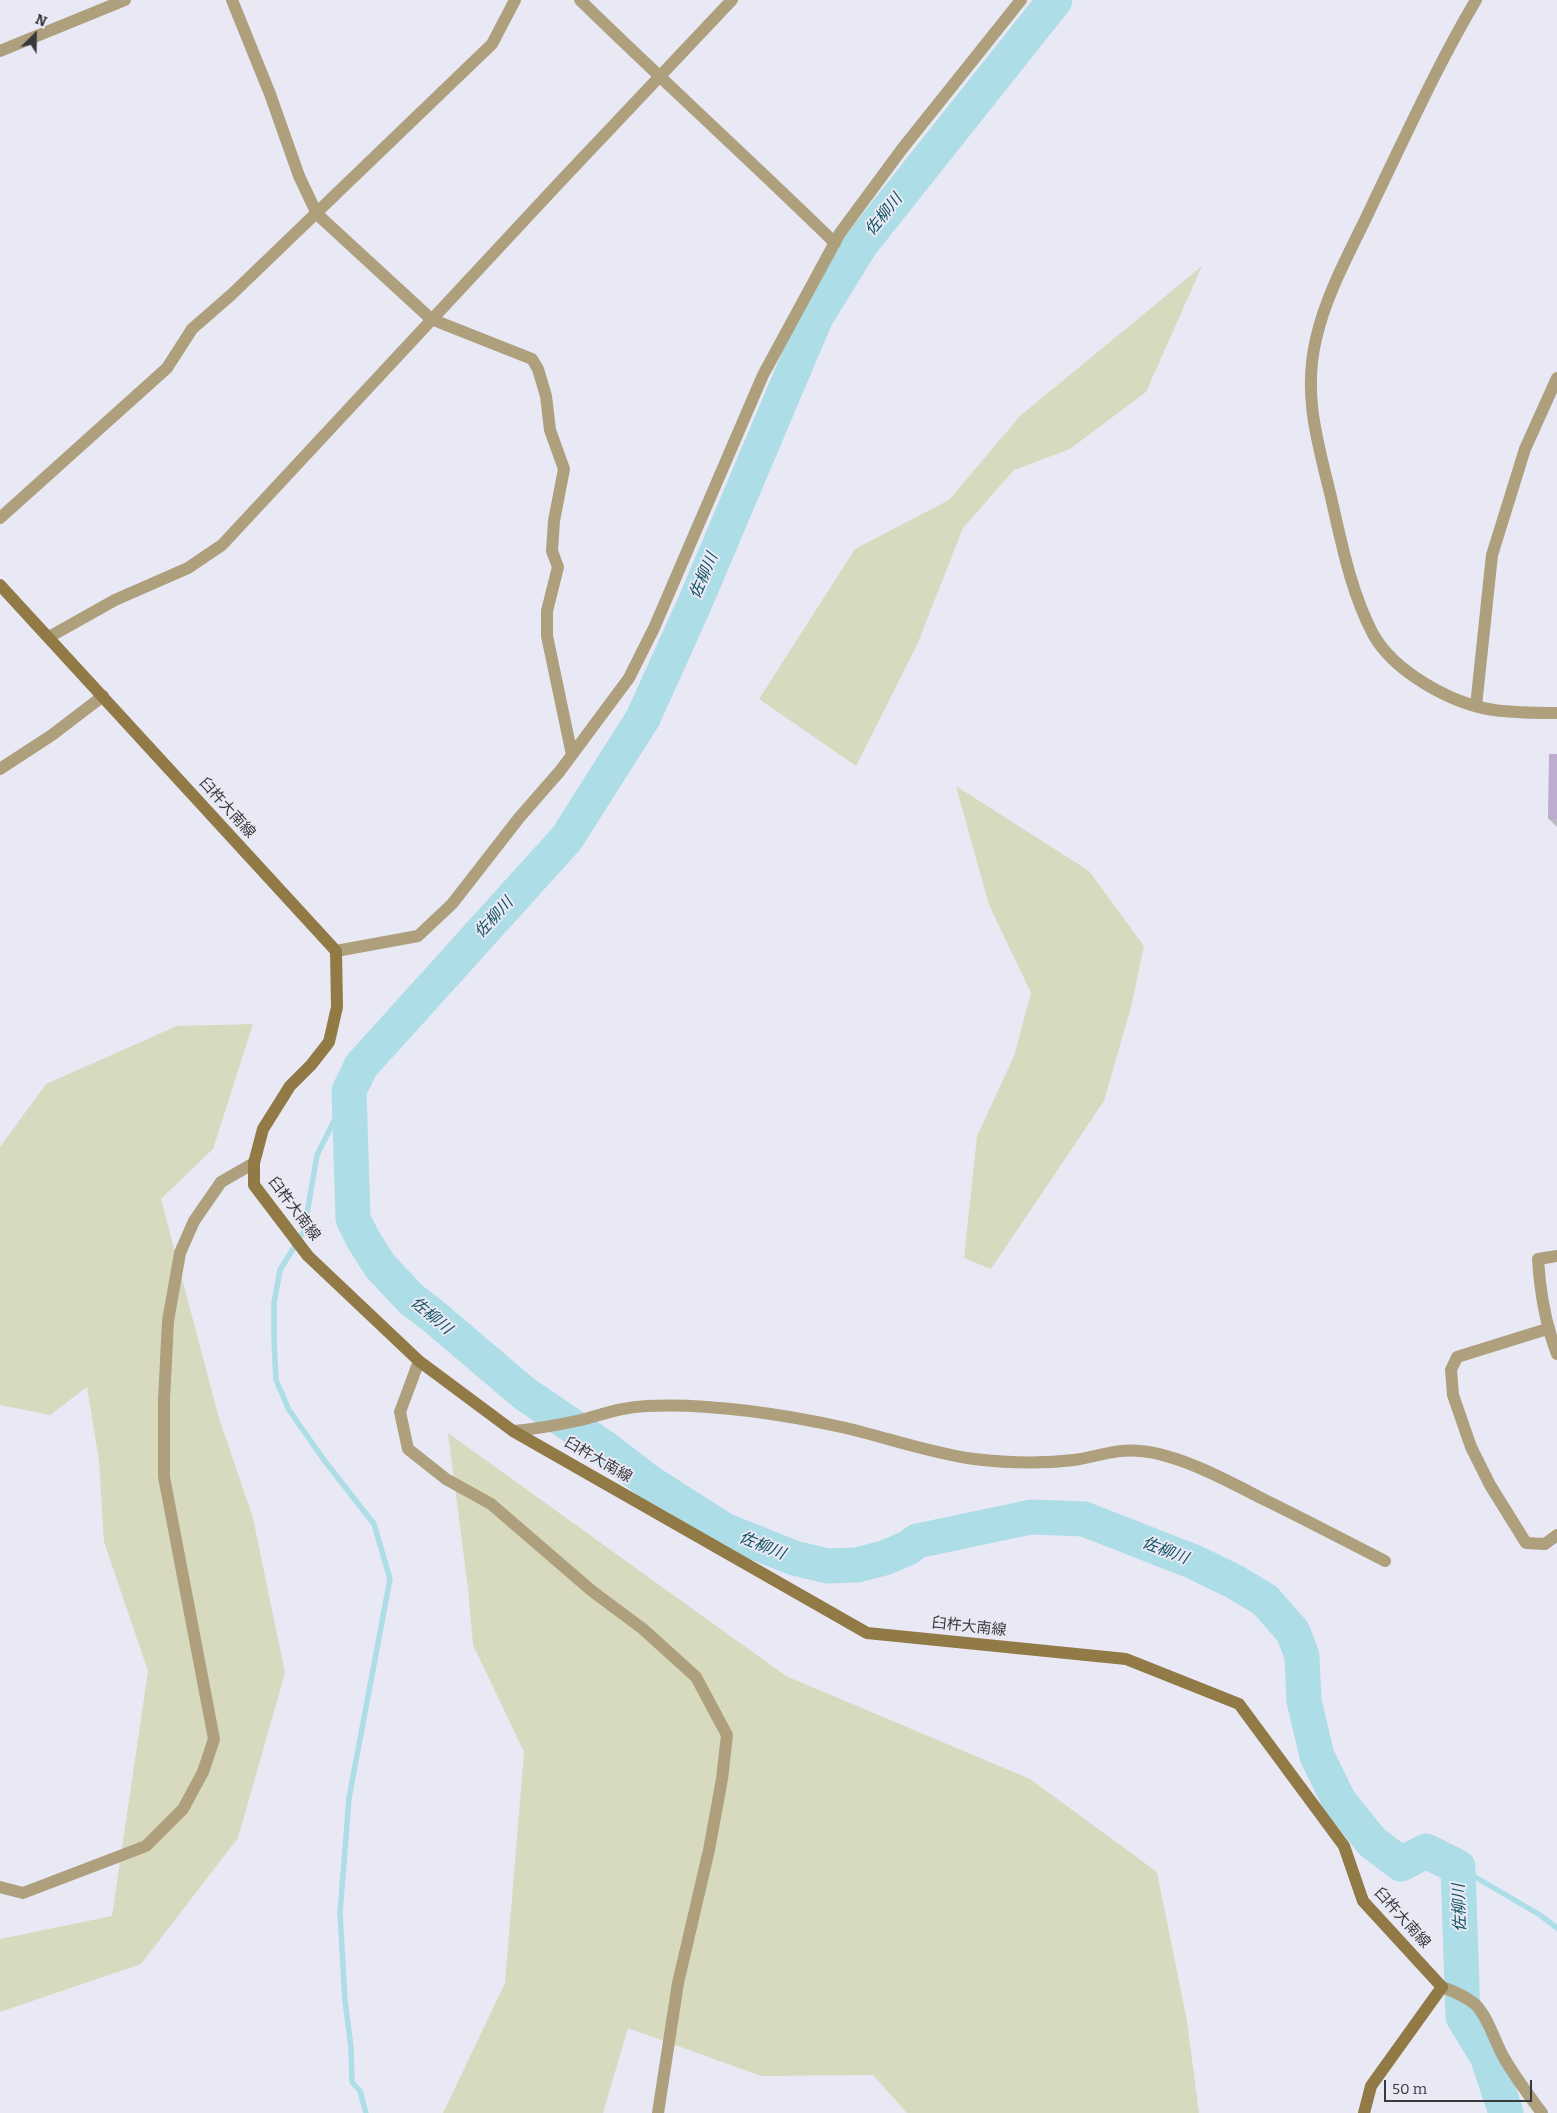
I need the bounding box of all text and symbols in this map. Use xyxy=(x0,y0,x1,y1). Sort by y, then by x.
north arrow xyxy=(10,10,60,60)
text: N xyxy=(33,11,49,31)
water label: 佐柳川 xyxy=(861,190,907,240)
water label: 佐柳川 xyxy=(686,550,722,602)
street label: 臼杵大南線 xyxy=(195,774,259,842)
water label: 佐柳川 xyxy=(471,894,517,942)
street label: 臼杵大南線 xyxy=(264,1174,324,1244)
water label: 佐柳川 xyxy=(406,1293,456,1339)
street label: 臼杵大南線 xyxy=(561,1433,635,1487)
water label: 佐柳川 xyxy=(736,1528,788,1564)
water label: 佐柳川 xyxy=(1139,1533,1191,1569)
street label: 臼杵大南線 xyxy=(931,1614,1007,1640)
street label: 臼杵大南線 xyxy=(1370,1884,1434,1952)
water label: 佐柳川 xyxy=(1450,1884,1470,1932)
scale bar xyxy=(1387,2070,1534,2102)
text: 50 m xyxy=(1392,2080,1427,2098)

